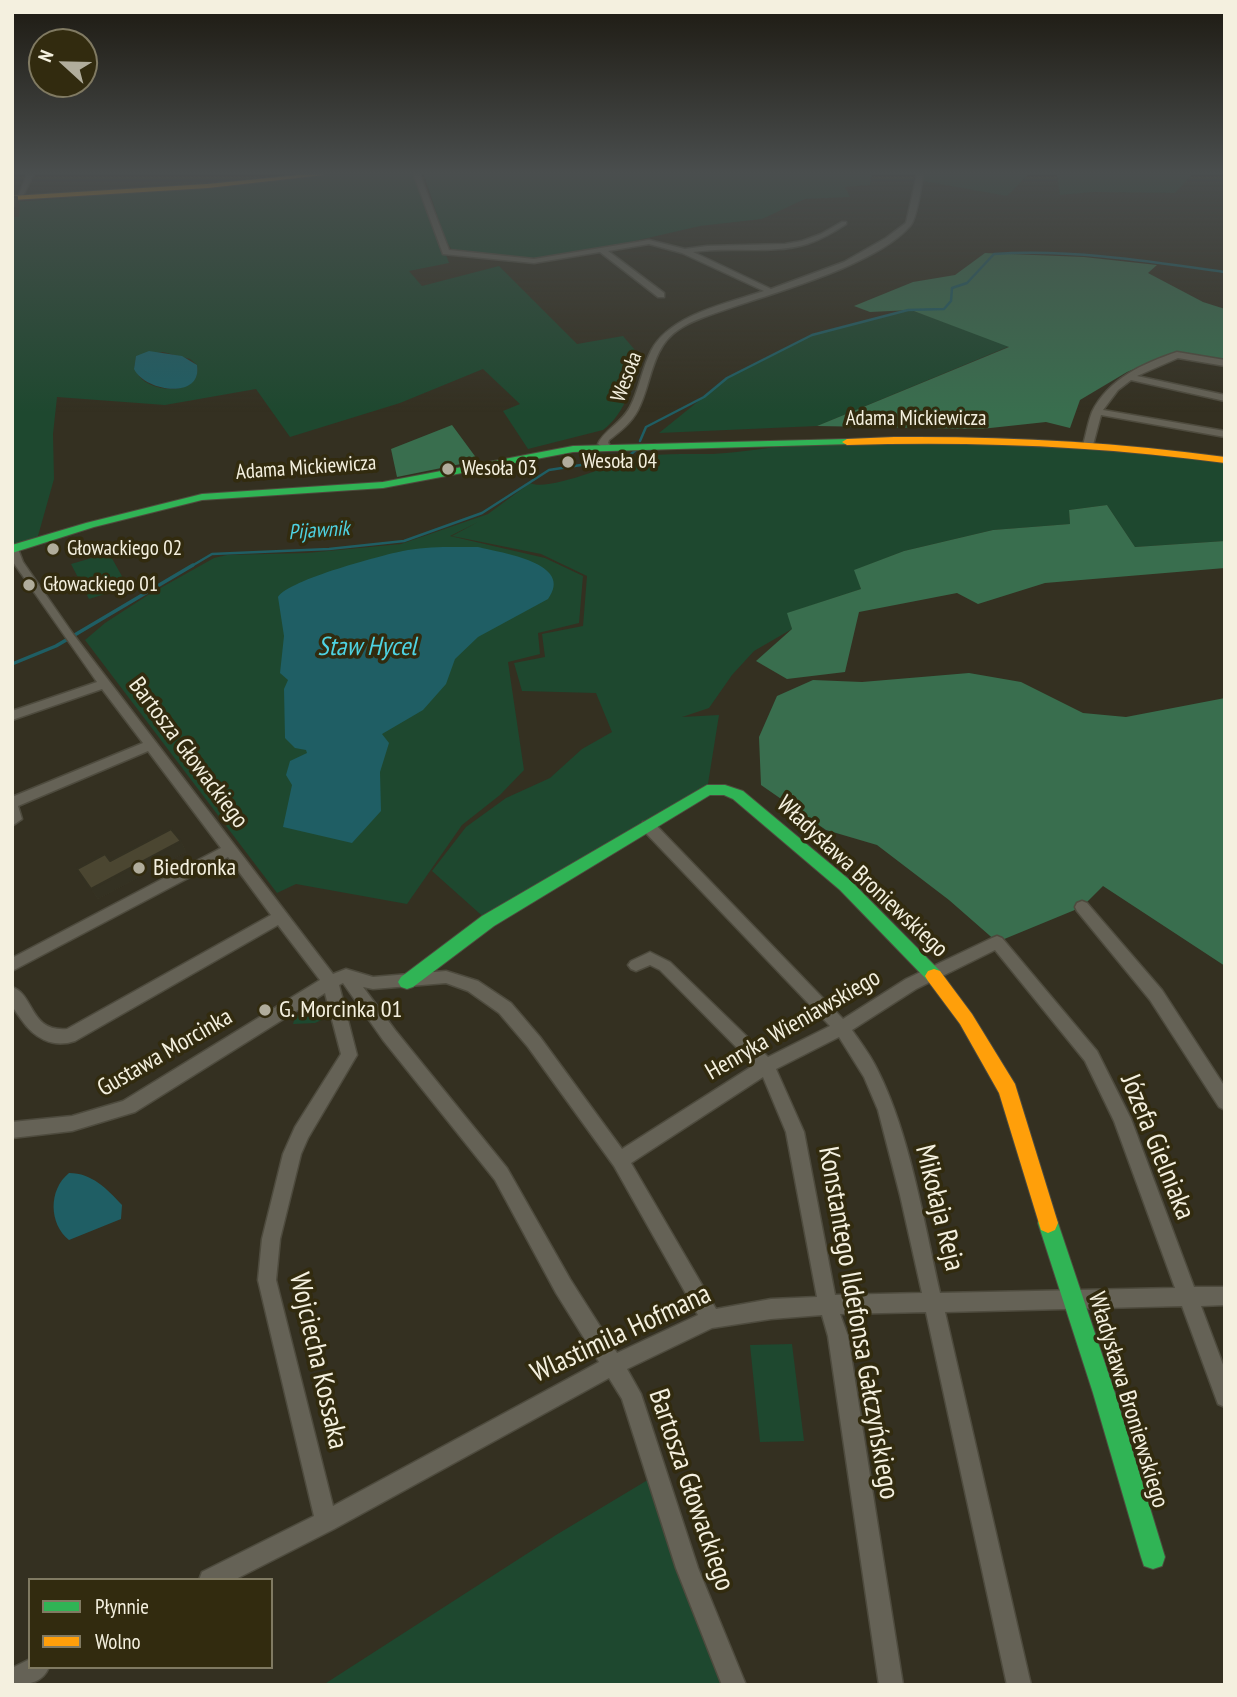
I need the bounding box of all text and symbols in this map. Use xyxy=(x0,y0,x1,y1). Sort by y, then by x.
north arrow xyxy=(28,28,98,98)
text: N xyxy=(32,47,58,65)
street label: Wesoła xyxy=(606,348,648,406)
street label: Adama Mickiewicza xyxy=(846,406,986,432)
place label: Wesoła 04 xyxy=(582,449,657,475)
street label: Adama Mickiewicza xyxy=(235,451,377,485)
marker: Wesoła 04 xyxy=(560,454,576,470)
place label: Wesoła 03 xyxy=(462,456,537,482)
marker: Wesoła 03 xyxy=(440,461,456,477)
water label: Pijawnik xyxy=(288,516,350,546)
place label: Głowackiego 02 xyxy=(67,536,182,562)
marker: Głowackiego 02 xyxy=(45,541,61,557)
place label: Głowackiego 01 xyxy=(43,572,158,598)
marker: Głowackiego 01 xyxy=(21,577,37,593)
water label: Staw Hycel xyxy=(318,632,416,664)
street label: Bartosza Głowackiego xyxy=(122,672,254,834)
street label: Władysława Broniewskiego xyxy=(770,790,954,964)
place label: Biedronka xyxy=(153,854,236,882)
marker: Biedronka xyxy=(131,860,147,876)
street label: Henryka Wieniawskiego xyxy=(701,963,885,1087)
place label: G. Morcinka 01 xyxy=(279,996,402,1024)
marker: G. Morcinka 01 xyxy=(257,1002,273,1018)
street label: Gustawa Morcinka xyxy=(92,1003,238,1103)
street label: Józefa Gielniaka xyxy=(1113,1069,1201,1225)
street label: Mikołaja Reja xyxy=(907,1142,971,1274)
street label: Konstantego Ildefonsa Gałczyńskiego xyxy=(810,1144,906,1502)
street label: Wojciecha Kossaka xyxy=(281,1270,355,1452)
street label: Wlastimila Hofmana xyxy=(526,1278,716,1390)
street label: Władysława Broniewskiego xyxy=(1081,1289,1175,1511)
street label: Bartosza Głowackiego xyxy=(641,1385,741,1595)
legend xyxy=(28,1578,273,1669)
text: Płynnie xyxy=(95,1593,149,1620)
text: Wolno xyxy=(95,1628,141,1655)

